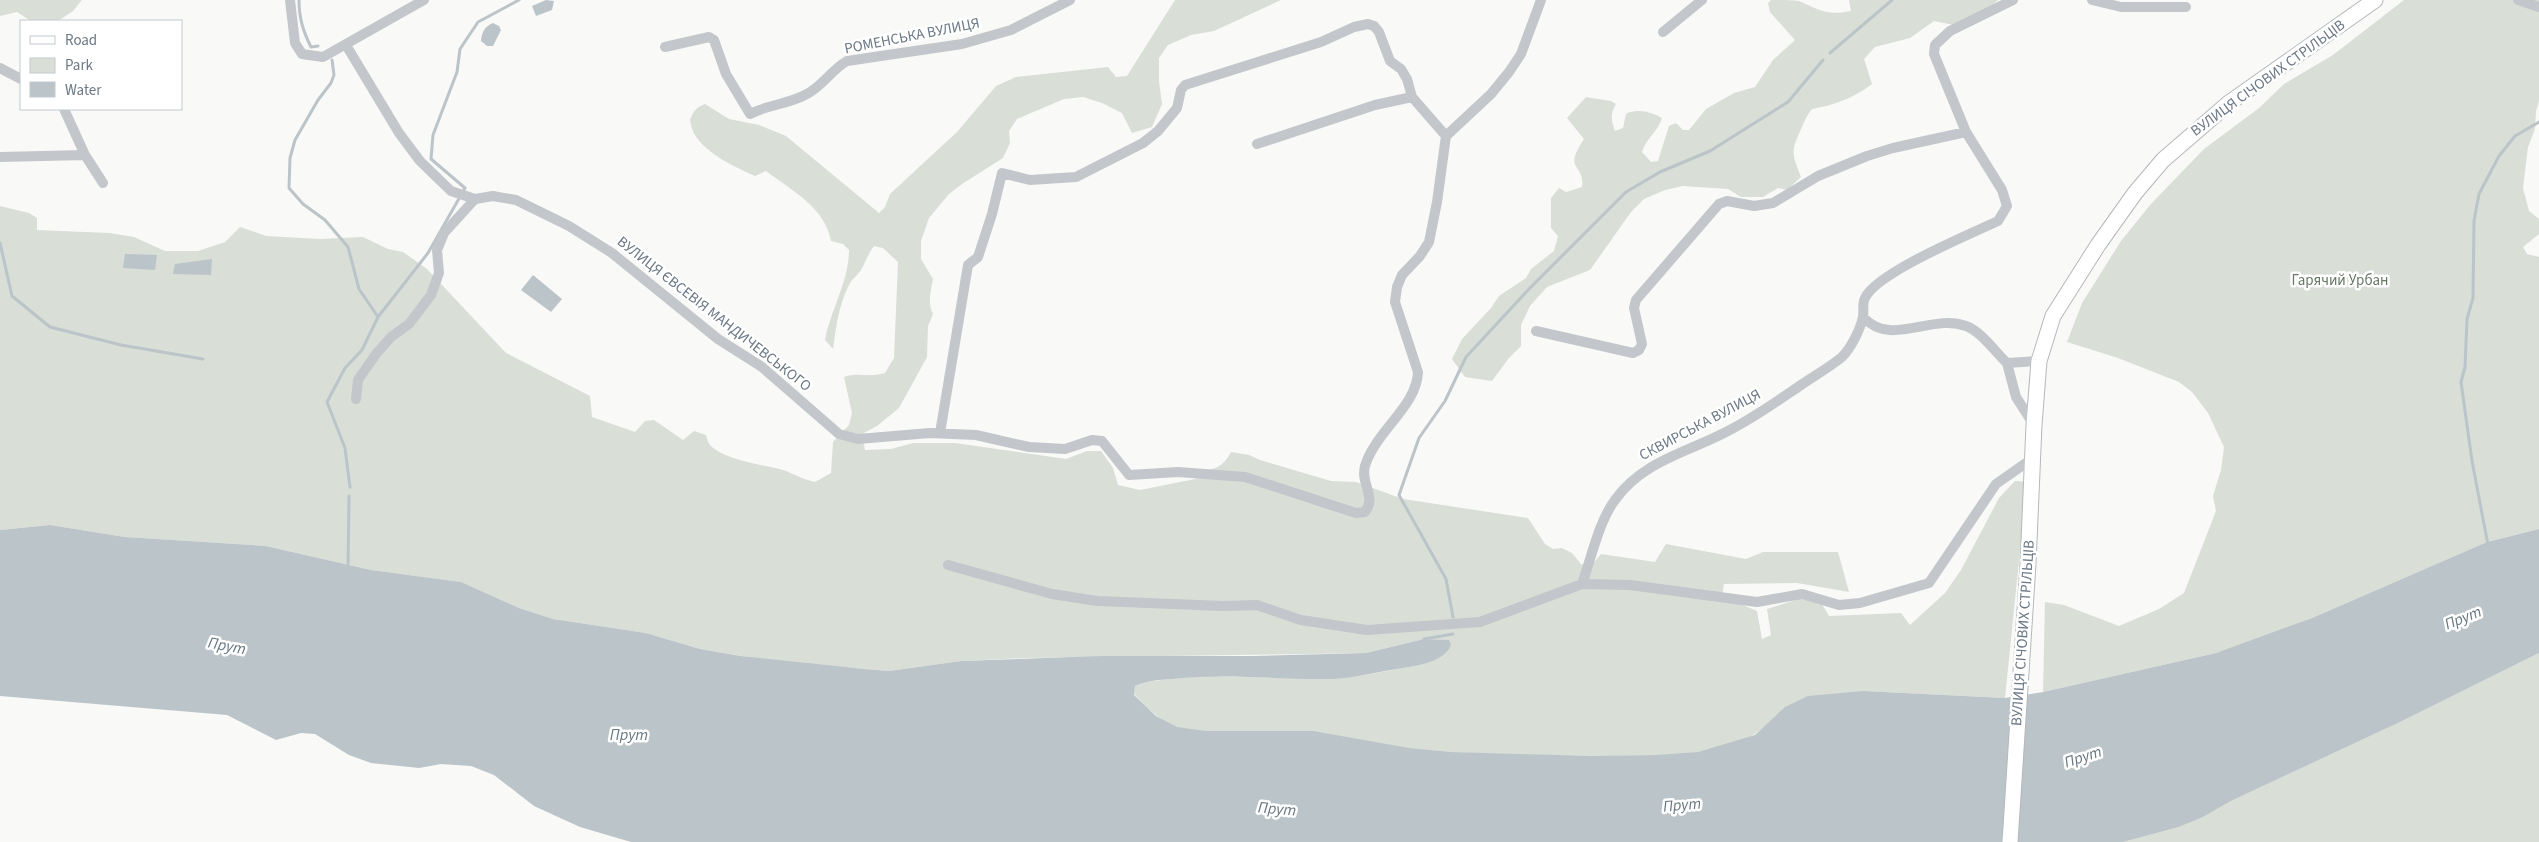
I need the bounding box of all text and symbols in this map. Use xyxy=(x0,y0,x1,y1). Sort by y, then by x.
street label: РОМЕНСЬКА ВУЛИЦЯ xyxy=(843,13,981,59)
street label: ВУЛИЦЯ СІЧОВИХ СТРІЛЬЦІВ xyxy=(2186,15,2350,141)
legend xyxy=(20,20,182,110)
text: Road xyxy=(65,30,97,51)
text: Park xyxy=(65,55,94,76)
text: Water xyxy=(65,80,102,101)
street label: ВУЛИЦЯ ЄВСЕВІЯ МАНДИЧЕВСЬКОГО xyxy=(613,232,815,397)
park label: Гарячий Урбан xyxy=(2292,270,2388,291)
street label: СКВИРСЬКА ВУЛИЦЯ xyxy=(1636,384,1764,466)
street label: ВУЛИЦЯ СІЧОВИХ СТРІЛЬЦІВ xyxy=(2006,539,2040,727)
water label: Прут xyxy=(2441,601,2485,635)
water label: Прут xyxy=(206,632,248,660)
water label: Прут xyxy=(610,724,648,746)
water label: Прут xyxy=(2061,741,2105,773)
water label: Прут xyxy=(1662,792,1702,818)
water label: Прут xyxy=(1257,796,1297,822)

